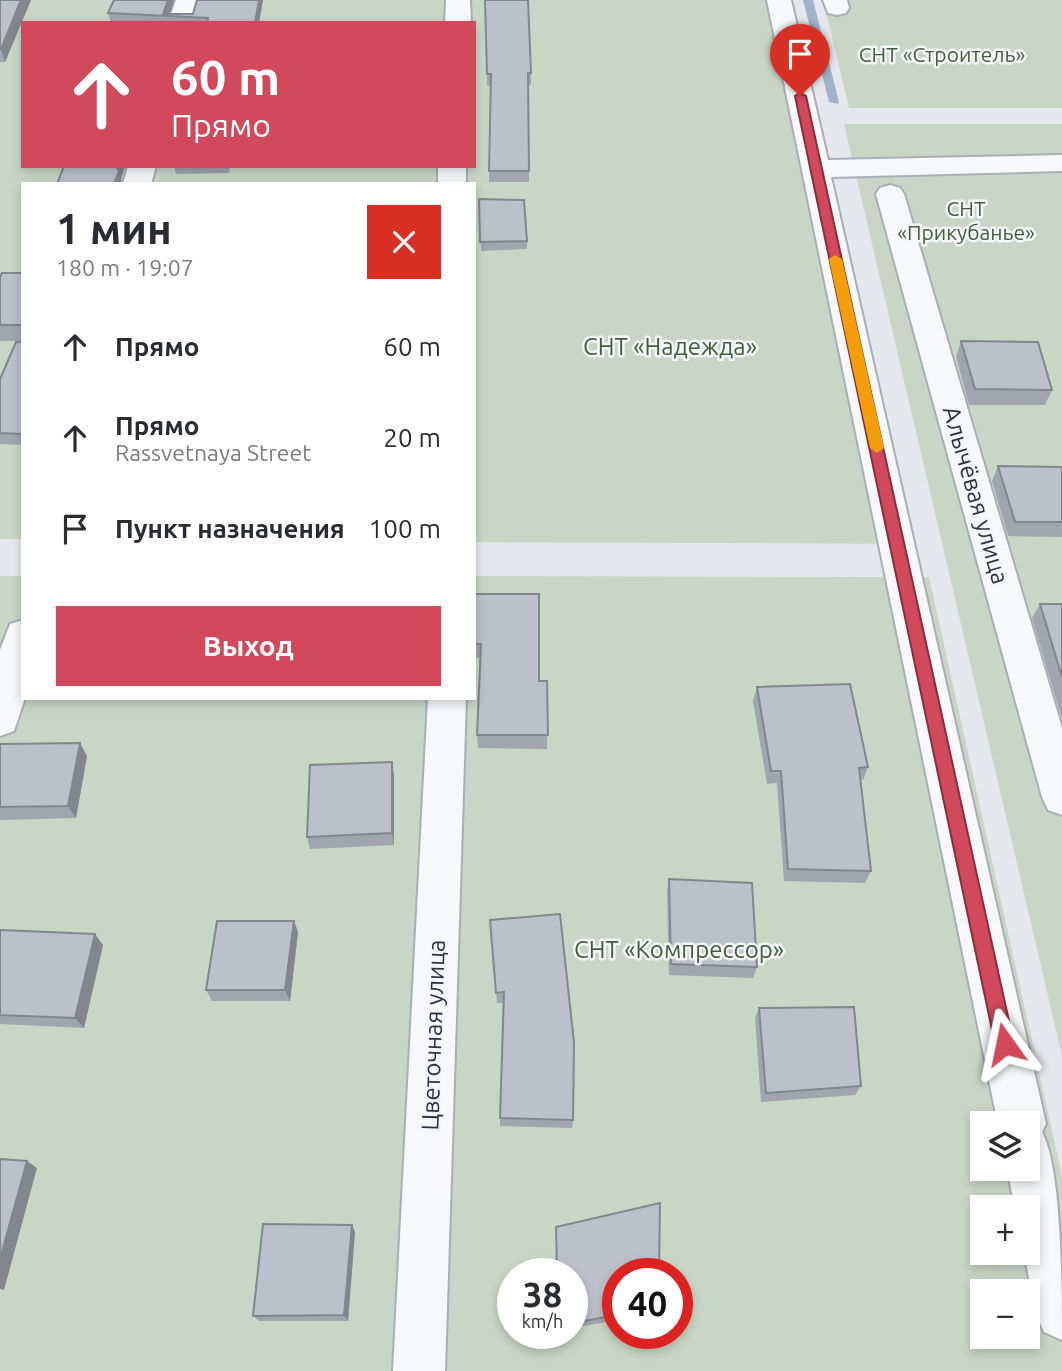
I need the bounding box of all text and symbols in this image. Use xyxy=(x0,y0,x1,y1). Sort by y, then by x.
pin xyxy=(770,24,830,96)
icon: arrive xyxy=(781,35,819,73)
park label: СНТ «Строитель» xyxy=(859,42,1025,66)
icon: ahead xyxy=(56,49,147,140)
text: 60 m xyxy=(171,49,280,104)
text: Прямо xyxy=(171,107,271,143)
park label: СНТ «Прикубанье» xyxy=(897,196,1035,244)
text: 1 мин xyxy=(56,205,172,252)
button: close xyxy=(367,205,441,279)
text: 180 m · 19:07 xyxy=(56,255,194,280)
icon: ahead xyxy=(56,328,94,366)
text: Прямо xyxy=(115,332,199,361)
text: 60 m xyxy=(383,332,441,361)
park label: СНТ «Надежда» xyxy=(583,333,757,360)
street label: Алычёвая улица xyxy=(938,403,1014,587)
text: Прямо xyxy=(115,411,199,440)
icon: ahead xyxy=(56,419,94,457)
text: 20 m xyxy=(383,423,441,452)
text: Rassvetnaya Street xyxy=(115,440,311,465)
icon: arrive xyxy=(56,510,94,548)
text: Пункт назначения xyxy=(115,514,345,543)
text: 100 m xyxy=(369,514,441,543)
button: Выход xyxy=(56,606,441,686)
park label: СНТ «Компрессор» xyxy=(574,936,784,963)
street label: Цветочная улица xyxy=(416,939,450,1131)
position arrow xyxy=(968,1007,1042,1081)
map controls xyxy=(970,1111,1040,1349)
button: layers xyxy=(970,1111,1040,1181)
button: + xyxy=(970,1195,1040,1265)
speed limit sign: 40 xyxy=(602,1258,693,1349)
text: 38 xyxy=(523,1274,562,1314)
button: − xyxy=(970,1279,1040,1349)
text: km/h xyxy=(522,1311,563,1331)

